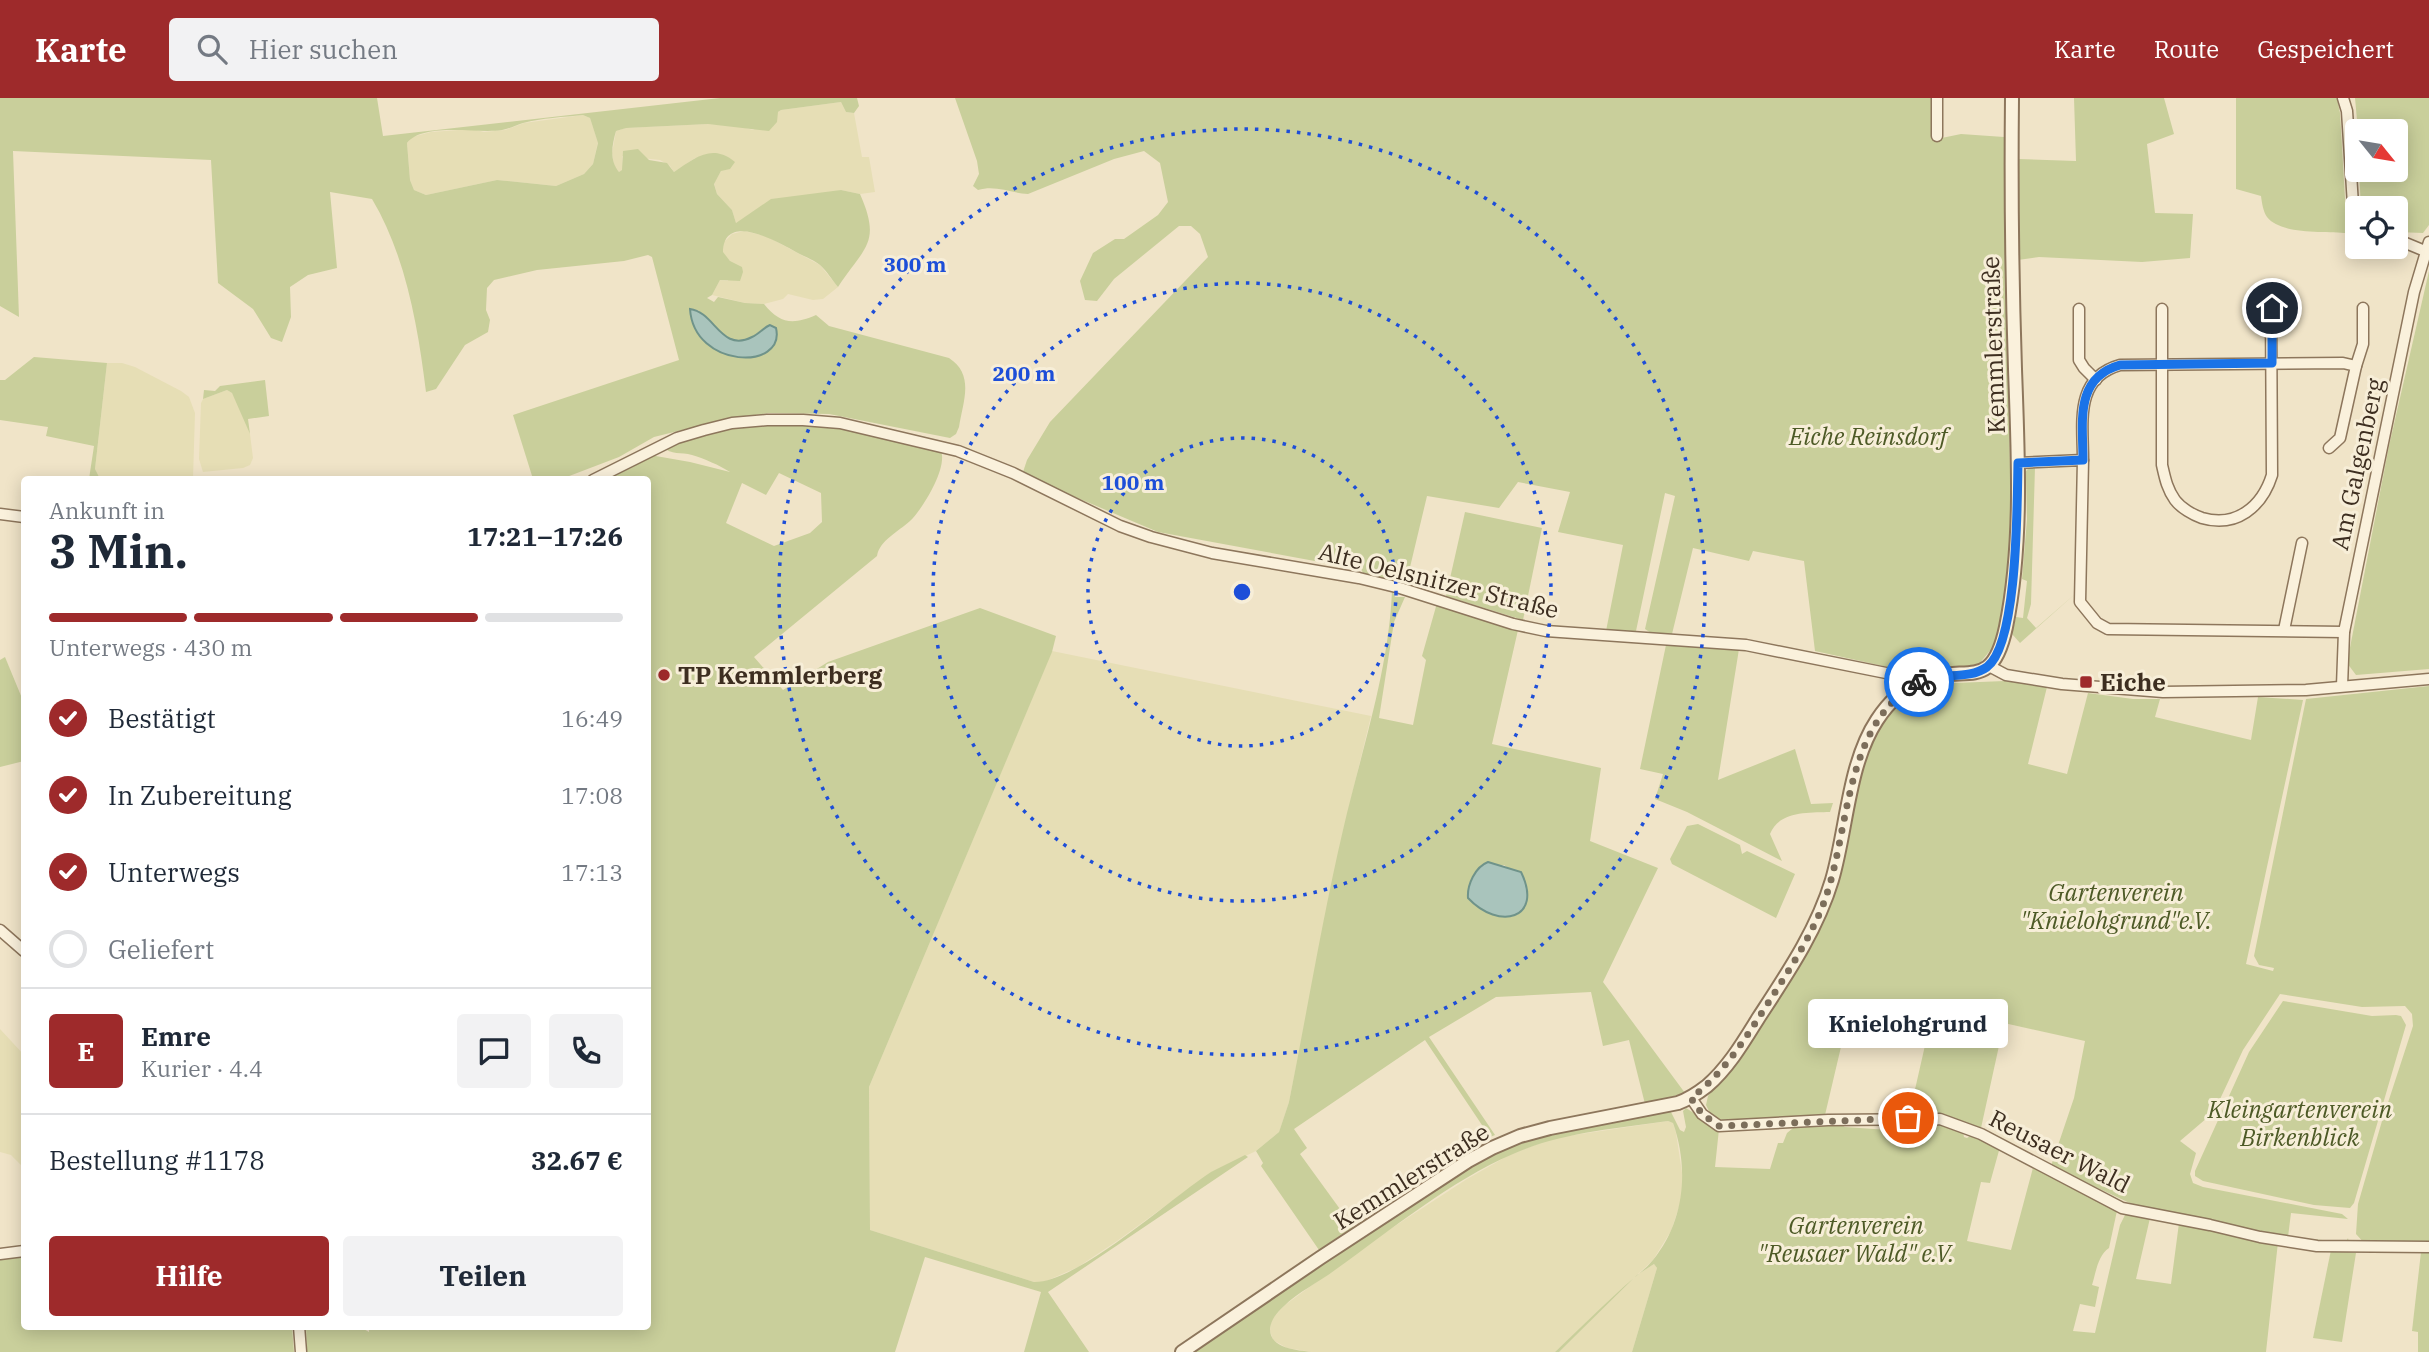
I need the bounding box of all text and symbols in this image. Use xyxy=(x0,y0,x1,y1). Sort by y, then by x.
search box xyxy=(169,18,659,81)
text: Karte xyxy=(35,28,127,71)
icon: search xyxy=(193,30,231,68)
text: Hier suchen xyxy=(249,32,398,66)
text: Karte xyxy=(2054,33,2116,65)
text: Route xyxy=(2154,33,2219,65)
text: Gespeichert xyxy=(2257,33,2394,65)
north arrow xyxy=(2345,119,2408,182)
map controls xyxy=(2345,119,2408,259)
button: locate xyxy=(2345,196,2408,259)
text: 300 m xyxy=(883,250,947,278)
street label: Kemmlerstraße xyxy=(1974,256,2012,434)
pin xyxy=(2242,278,2302,338)
icon: home xyxy=(2253,289,2291,327)
text: 200 m xyxy=(992,359,1056,387)
street label: Am Galgenberg xyxy=(2323,375,2391,553)
park label: Eiche Reinsdorf xyxy=(1788,420,1952,452)
text: 100 m xyxy=(1101,468,1165,496)
text: Ankunft in xyxy=(49,495,165,525)
text: 17:21–17:26 xyxy=(467,519,623,553)
text: 3 Min. xyxy=(49,521,188,581)
street label: Alte Oelsnitzer Straße xyxy=(1316,535,1562,625)
centre of rings xyxy=(1230,580,1254,604)
text: Unterwegs · 430 m xyxy=(49,632,252,662)
courier xyxy=(1884,647,1954,717)
place label: TP Kemmlerberg xyxy=(678,659,882,691)
icon: bike xyxy=(1900,663,1938,701)
place label: Eiche xyxy=(2100,666,2166,698)
marker: TP Kemmlerberg xyxy=(656,667,672,683)
marker: Eiche xyxy=(2078,674,2094,690)
icon: check xyxy=(49,699,87,737)
text: Bestätigt xyxy=(108,701,216,735)
text: 16:49 xyxy=(561,703,623,733)
icon: check xyxy=(49,776,87,814)
text: In Zubereitung xyxy=(108,778,292,812)
text: 17:08 xyxy=(561,780,623,810)
icon: check xyxy=(49,853,87,891)
text: Unterwegs xyxy=(108,855,240,889)
text: 17:13 xyxy=(561,857,623,887)
park label: Gartenverein "Knielohgrund"e.V. xyxy=(2020,876,2212,936)
text: Geliefert xyxy=(108,932,214,966)
callout: Knielohgrund xyxy=(1808,999,2008,1048)
text: Knielohgrund xyxy=(1829,1008,1987,1038)
button: chat xyxy=(457,1014,531,1088)
button: phone xyxy=(549,1014,623,1088)
text: Emre xyxy=(141,1019,211,1053)
text: E xyxy=(77,1034,95,1068)
text: Kurier · 4.4 xyxy=(141,1053,263,1083)
pin xyxy=(1878,1088,1938,1148)
park label: Kleingartenverein Birkenblick xyxy=(2207,1093,2392,1153)
icon: bag xyxy=(1889,1099,1927,1137)
street label: Reusaer Wald xyxy=(1984,1102,2136,1200)
street label: Kemmlerstraße xyxy=(1327,1115,1495,1237)
text: Bestellung #1178 xyxy=(49,1143,265,1177)
text: 32.67 € xyxy=(531,1143,623,1177)
park label: Gartenverein "Reusaer Wald" e.V. xyxy=(1758,1209,1954,1269)
button: Hilfe xyxy=(49,1236,329,1316)
button: Teilen xyxy=(343,1236,623,1316)

